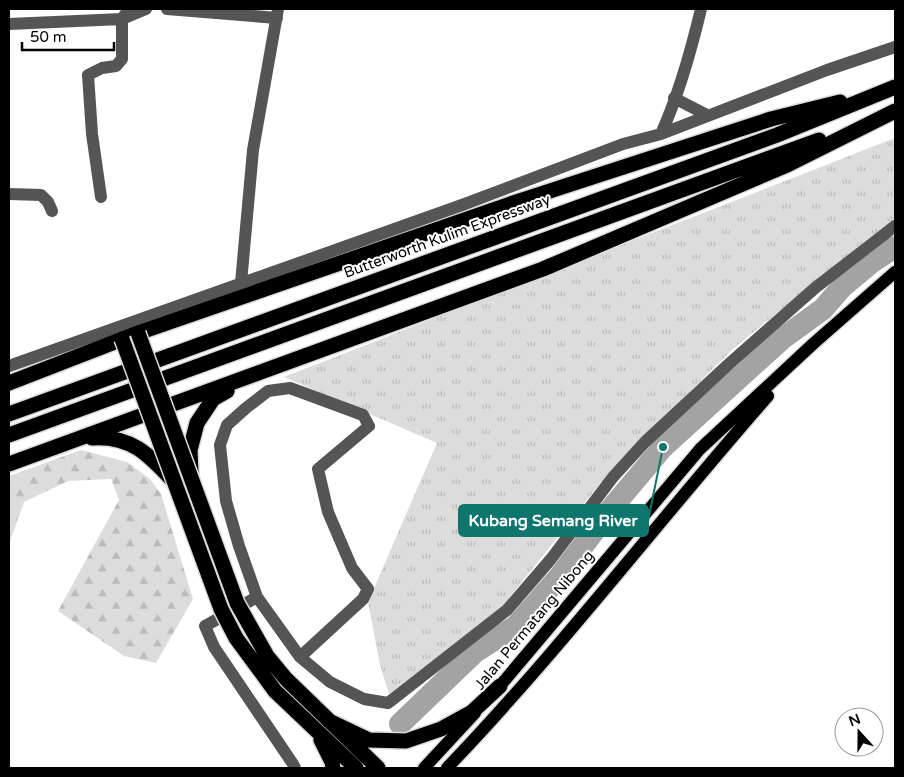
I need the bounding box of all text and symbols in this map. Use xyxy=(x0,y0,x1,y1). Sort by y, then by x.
scale bar xyxy=(22,20,115,52)
text: 50 m xyxy=(30,28,67,46)
street label: Butterworth Kulim Expressway xyxy=(341,190,553,282)
callout: Kubang Semang River xyxy=(459,505,648,536)
text: Kubang Semang River xyxy=(468,511,638,531)
street label: Jalan Permatang Nibong xyxy=(470,547,598,693)
north arrow xyxy=(834,707,884,757)
text: N xyxy=(846,710,863,730)

